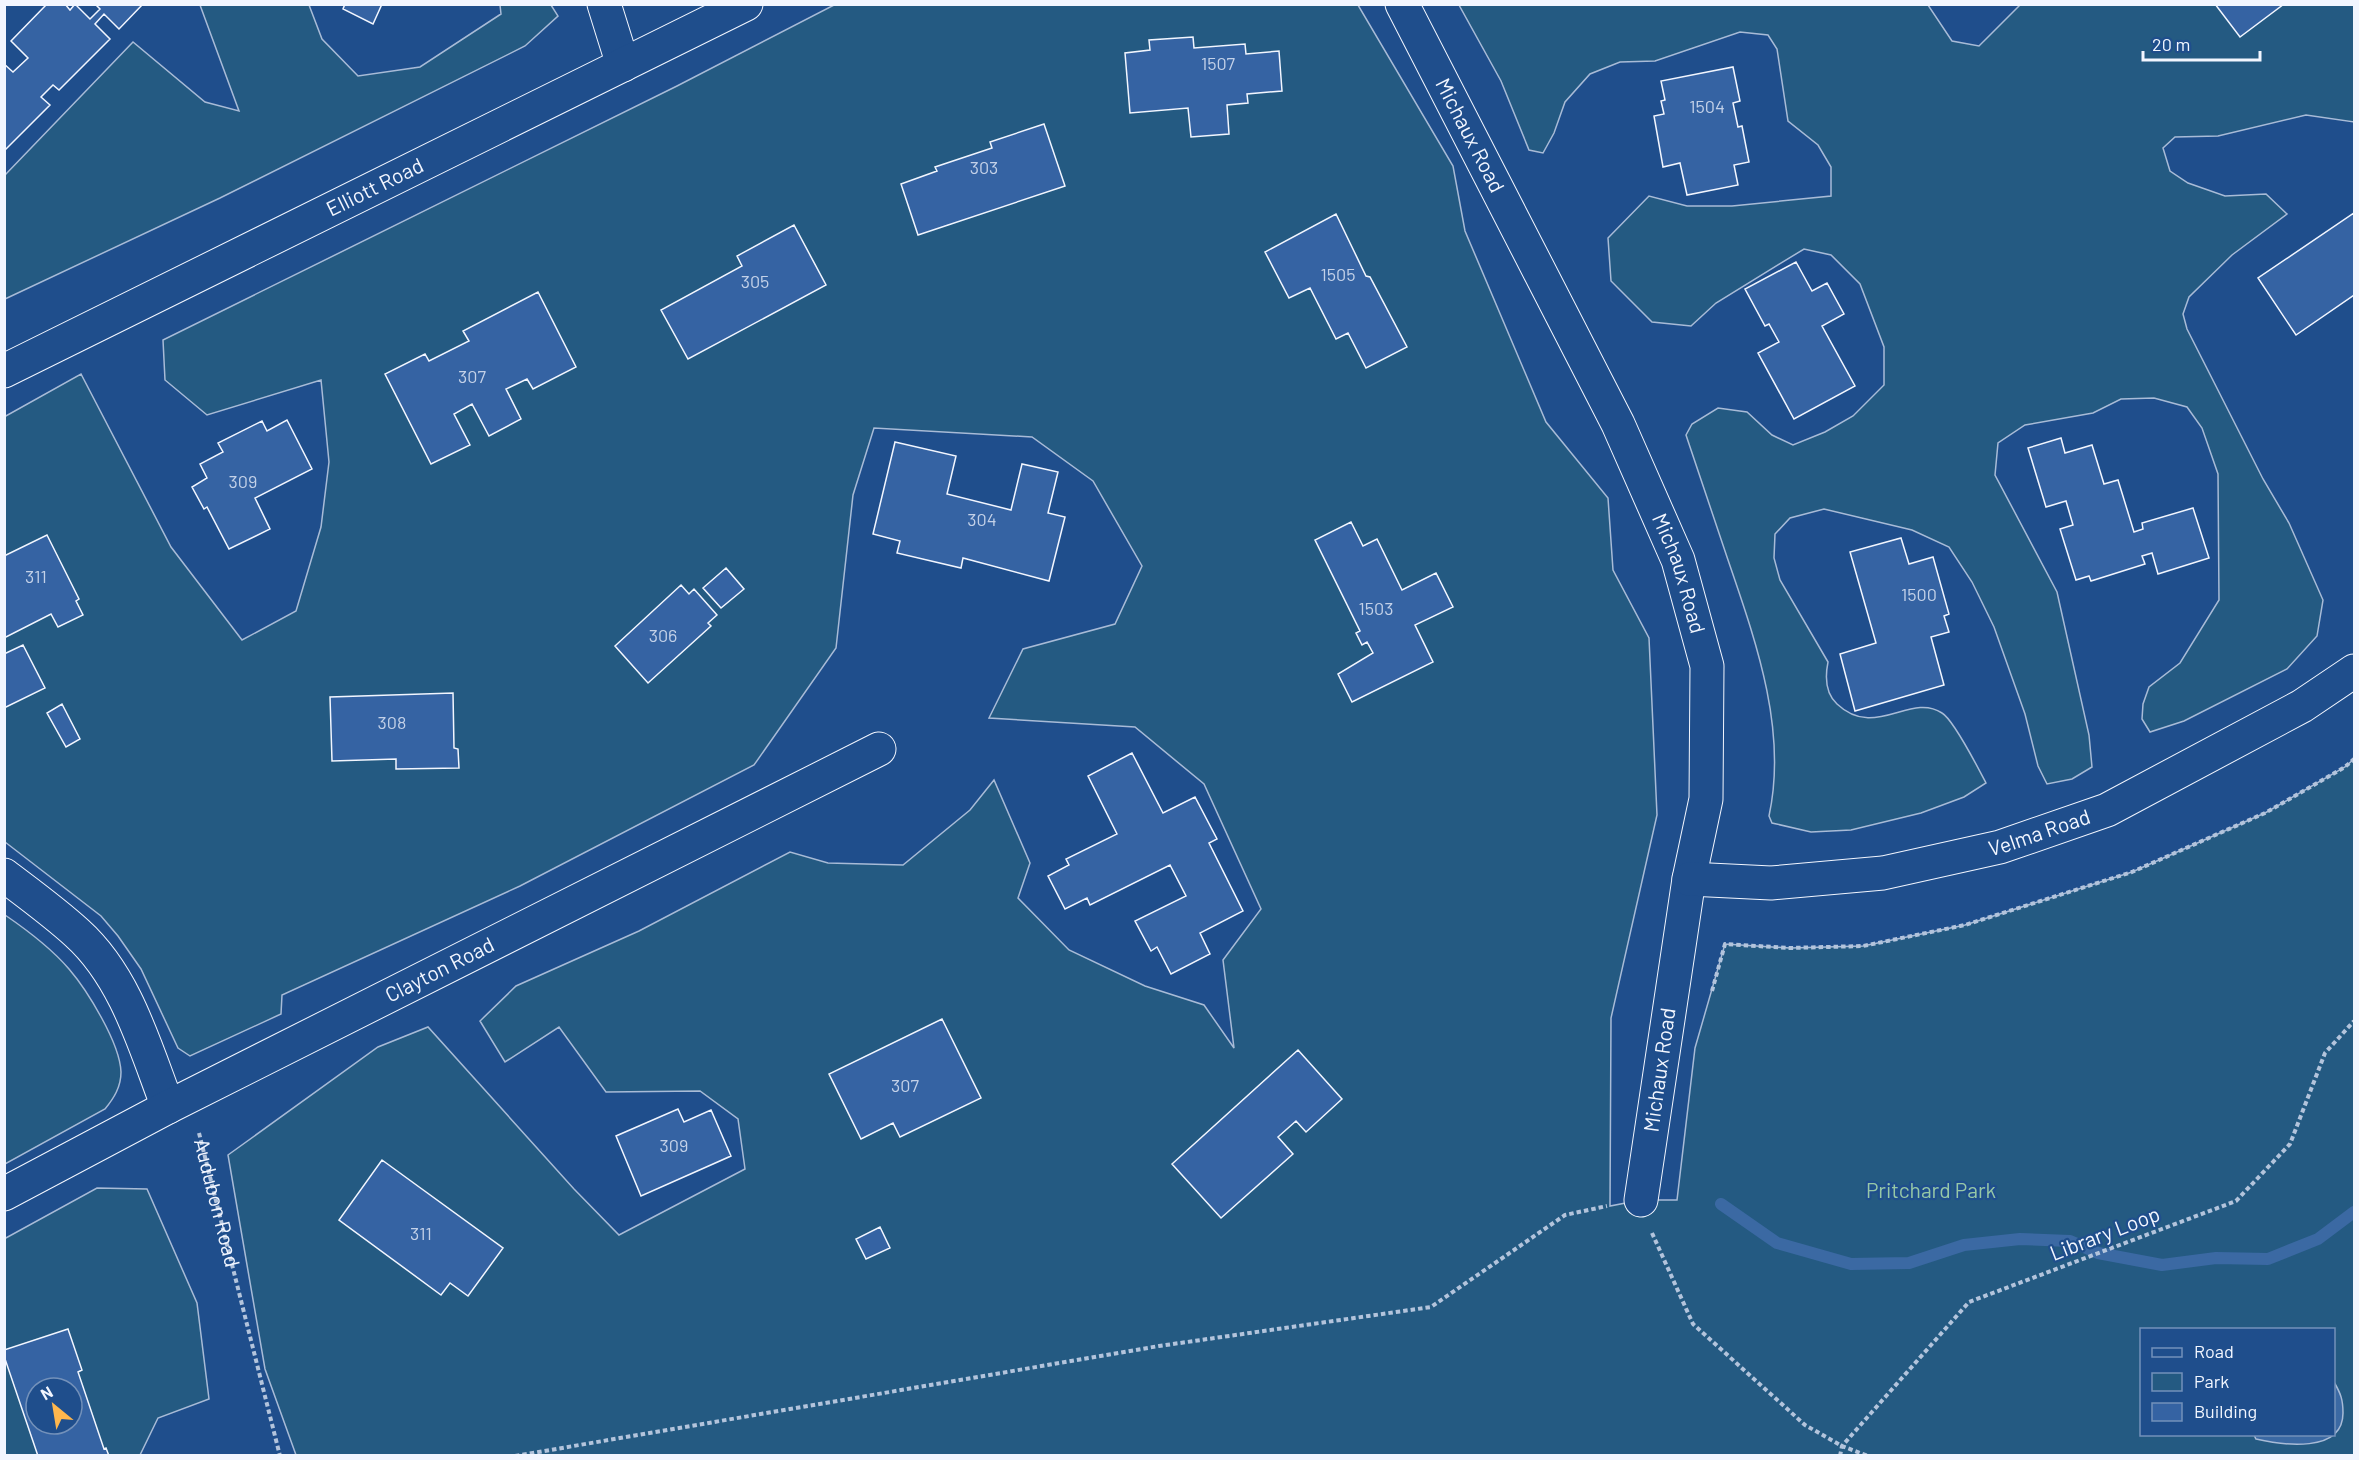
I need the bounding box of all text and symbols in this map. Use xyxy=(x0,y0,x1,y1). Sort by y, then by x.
scale bar xyxy=(2143,24,2260,62)
text: 20 m xyxy=(2152,33,2190,55)
house number: 1507 xyxy=(1201,52,1236,74)
street label: Michaux Road xyxy=(1431,73,1511,196)
house number: 1504 xyxy=(1689,95,1725,117)
street label: Elliott Road xyxy=(322,152,427,221)
house number: 303 xyxy=(970,156,998,178)
house number: 1505 xyxy=(1321,263,1355,285)
house number: 305 xyxy=(741,270,769,292)
house number: 307 xyxy=(458,365,486,387)
house number: 309 xyxy=(229,470,257,492)
house number: 304 xyxy=(967,508,997,530)
street label: Michaux Road xyxy=(1648,509,1711,636)
house number: 311 xyxy=(25,565,47,587)
house number: 1500 xyxy=(1901,583,1937,605)
house number: 1503 xyxy=(1359,597,1394,619)
house number: 306 xyxy=(649,624,677,646)
house number: 308 xyxy=(378,711,406,733)
street label: Velma Road xyxy=(1986,803,2093,860)
street label: Clayton Road xyxy=(381,931,498,1007)
street label: Michaux Road xyxy=(1637,1006,1680,1134)
house number: 307 xyxy=(891,1074,919,1096)
house number: 309 xyxy=(660,1134,688,1156)
street label: Audubon Road xyxy=(190,1136,246,1269)
park label: Pritchard Park xyxy=(1866,1177,1996,1202)
street label: Library Loop xyxy=(2046,1200,2163,1265)
house number: 311 xyxy=(410,1222,432,1244)
legend xyxy=(2140,1328,2335,1436)
text: Road xyxy=(2194,1340,2234,1362)
text: Park xyxy=(2194,1370,2229,1392)
north arrow xyxy=(24,1376,84,1436)
text: N xyxy=(37,1382,56,1403)
text: Building xyxy=(2194,1400,2257,1422)

